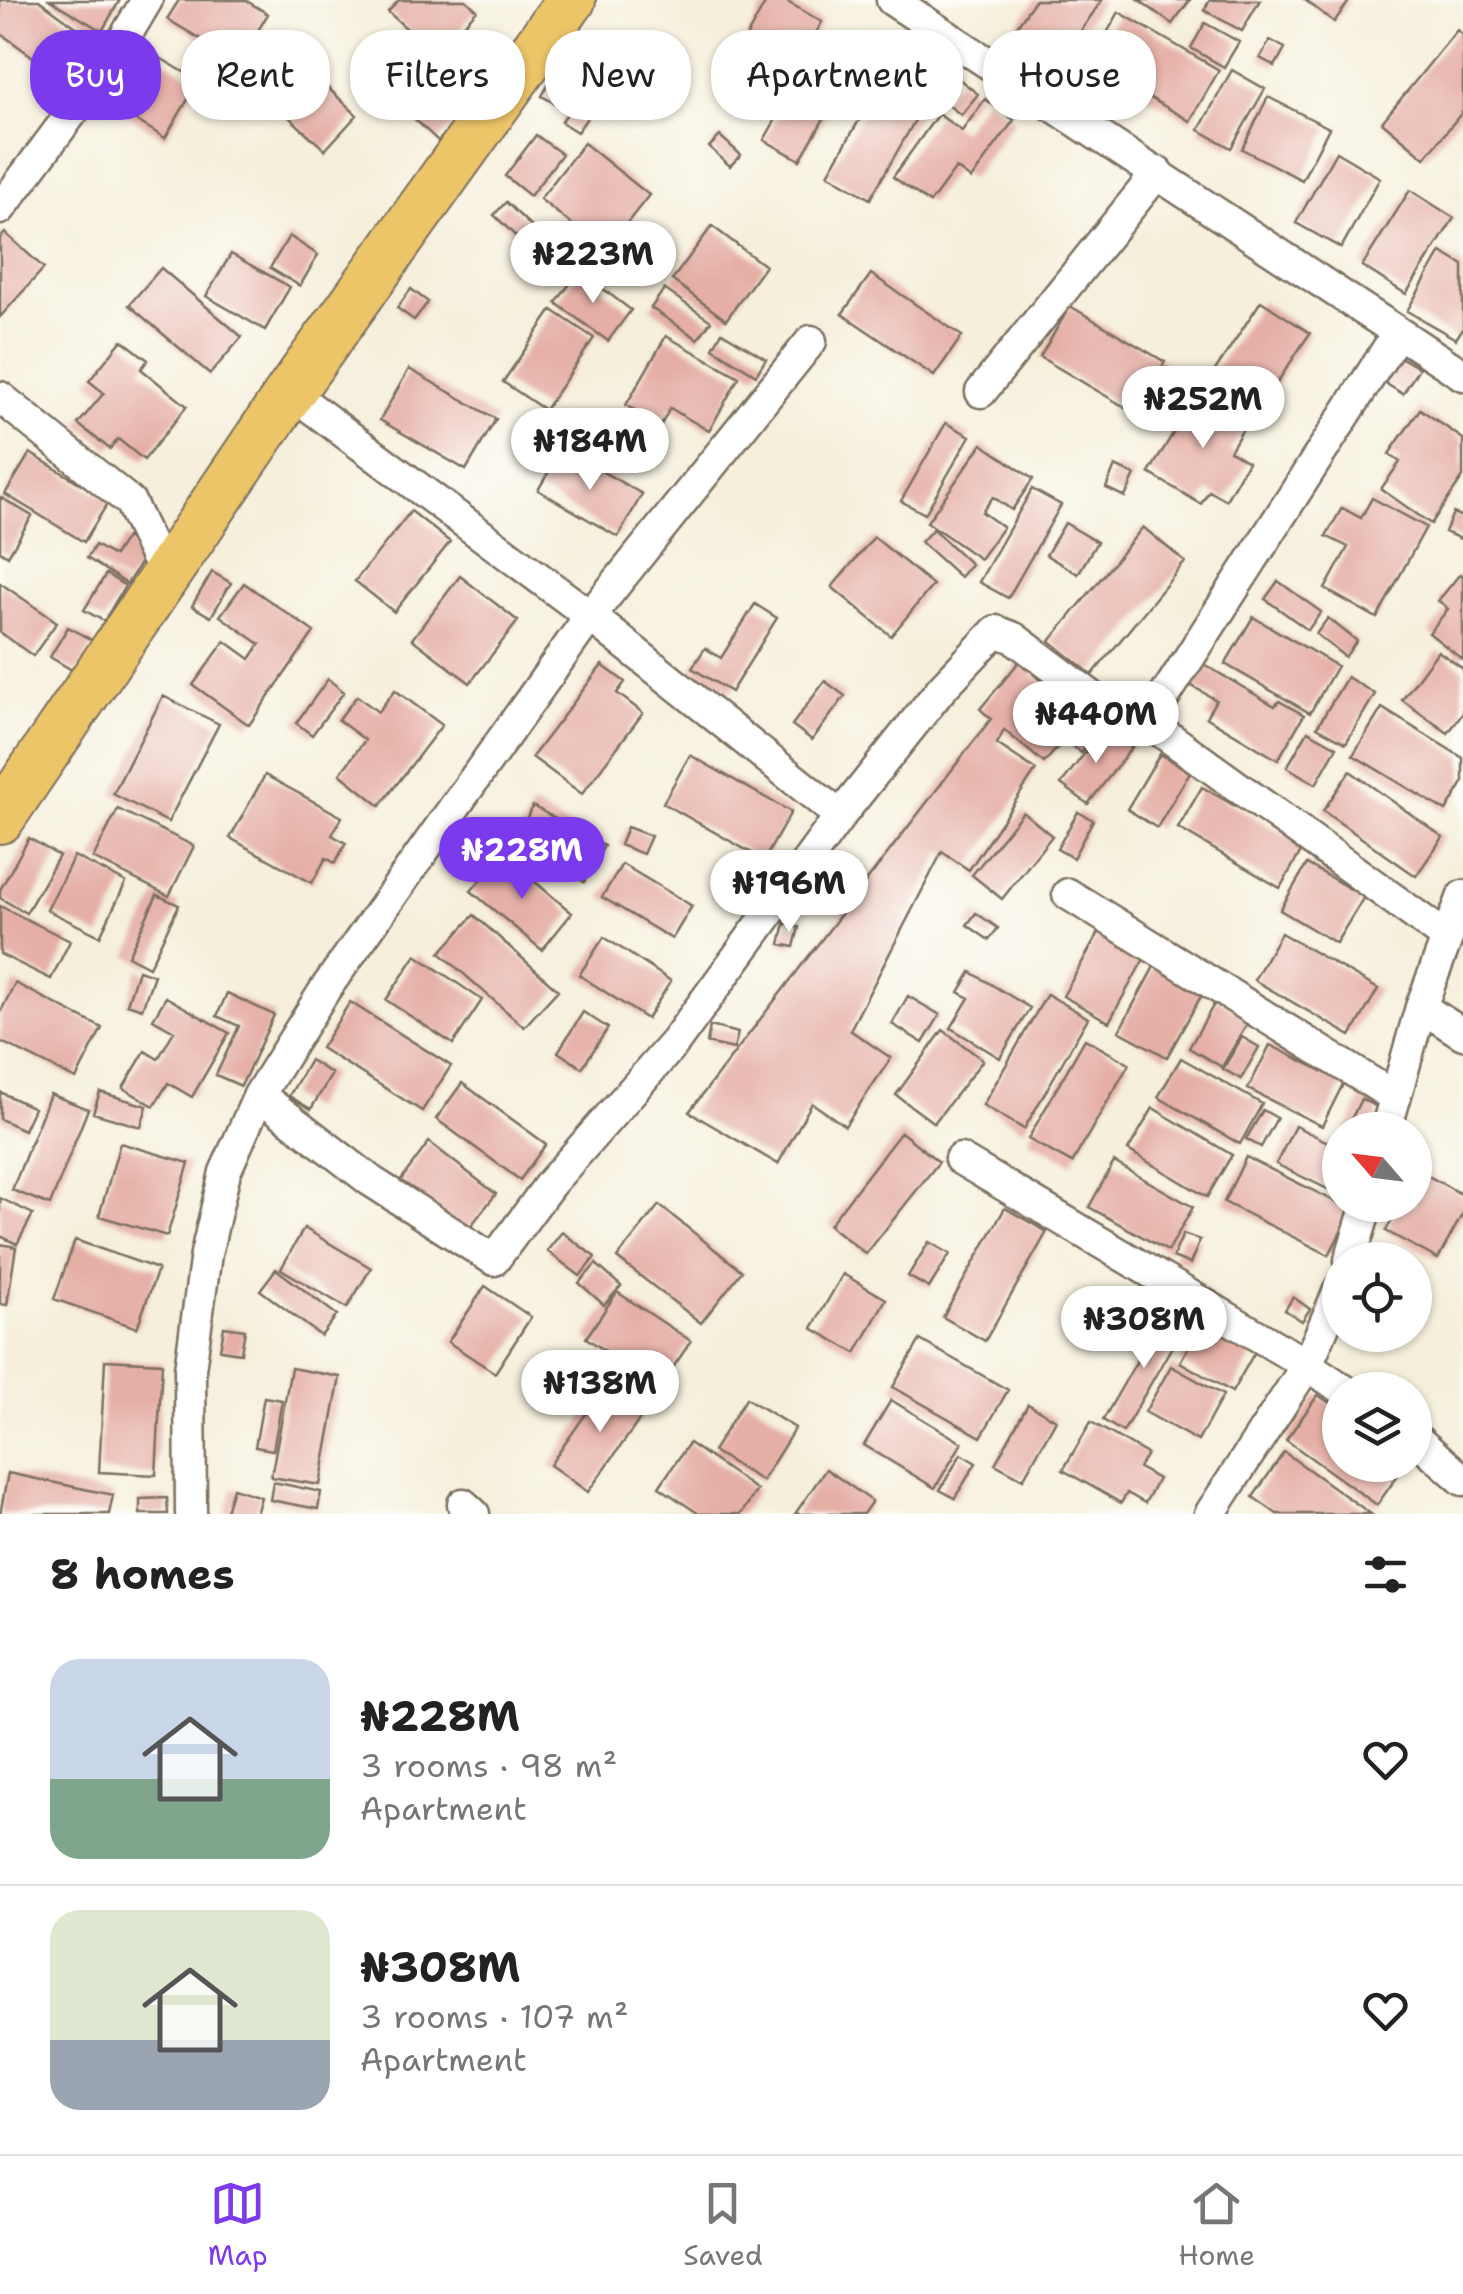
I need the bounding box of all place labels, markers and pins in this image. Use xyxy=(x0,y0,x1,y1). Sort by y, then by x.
pin: ₦223M xyxy=(523,221,663,306)
pin: ₦252M xyxy=(1133,366,1273,451)
pin: ₦184M xyxy=(520,408,660,493)
pin: ₦440M xyxy=(1026,681,1166,766)
pin: ₦228M xyxy=(452,817,592,902)
pin: ₦196M xyxy=(719,850,859,935)
pin: ₦308M xyxy=(1074,1286,1214,1371)
pin: ₦138M xyxy=(530,1350,670,1435)

